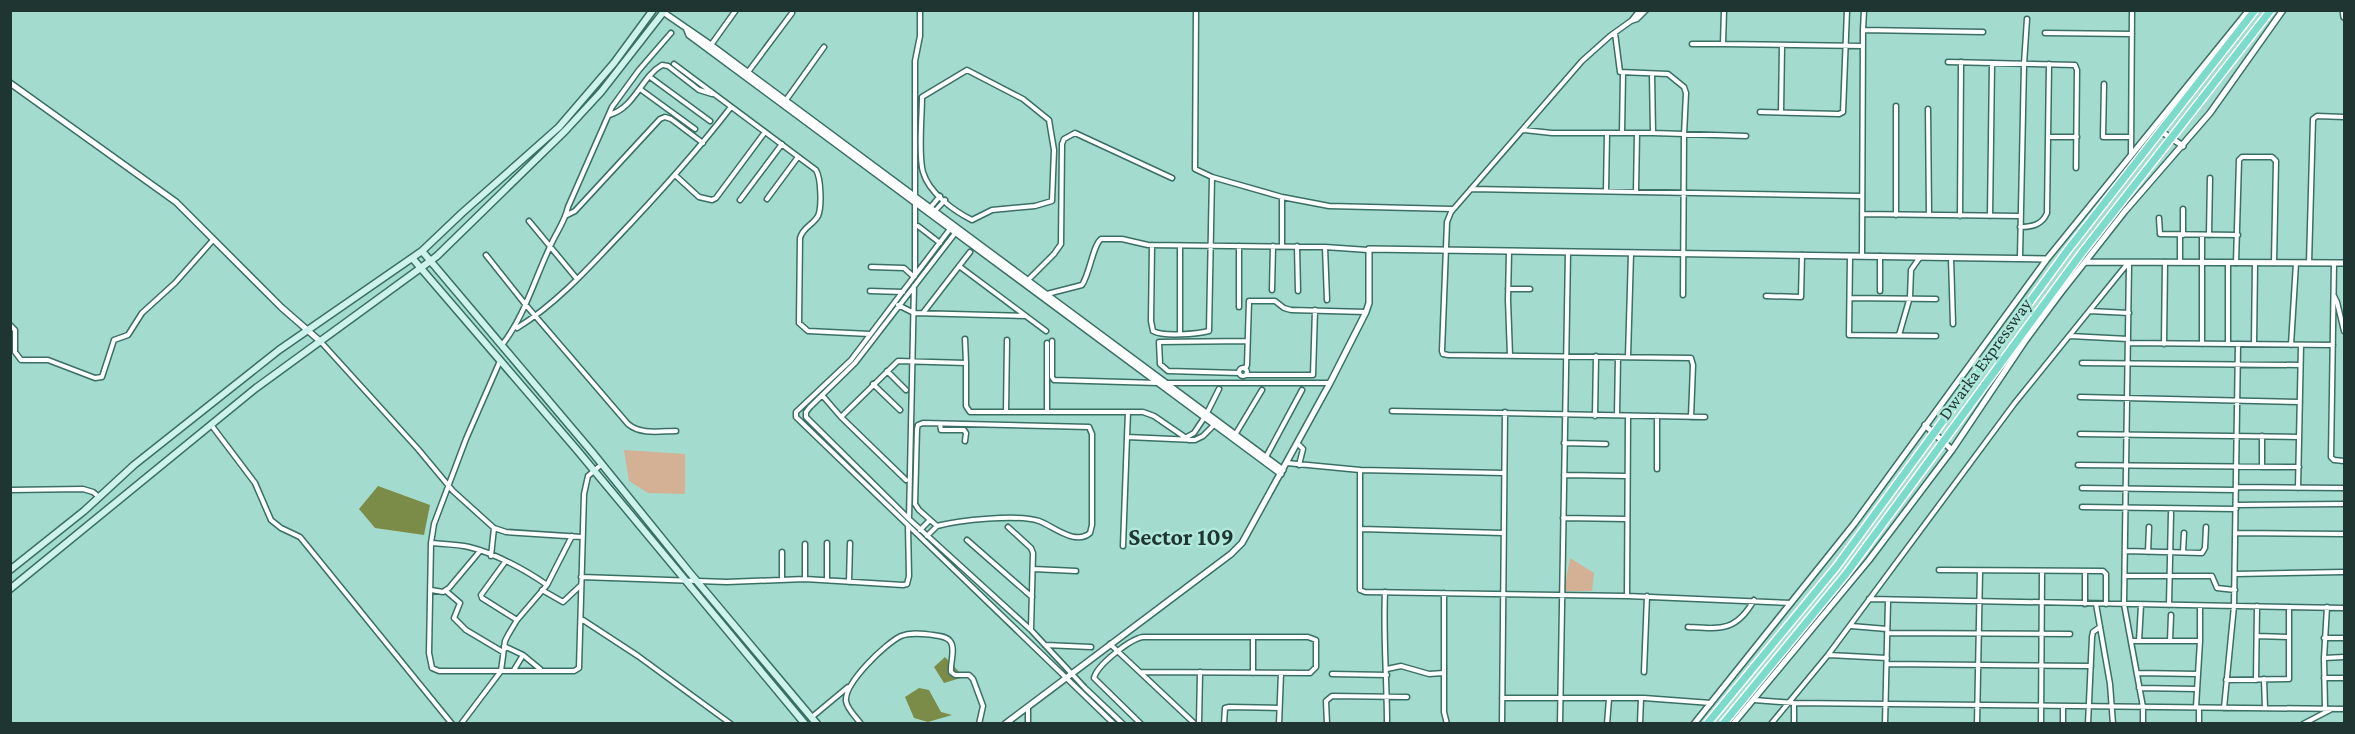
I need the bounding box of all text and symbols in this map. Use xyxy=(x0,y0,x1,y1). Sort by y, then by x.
street label: Dwarka Expressway xyxy=(1934,294,2036,423)
district label: Sector 109 xyxy=(1128,523,1234,550)

